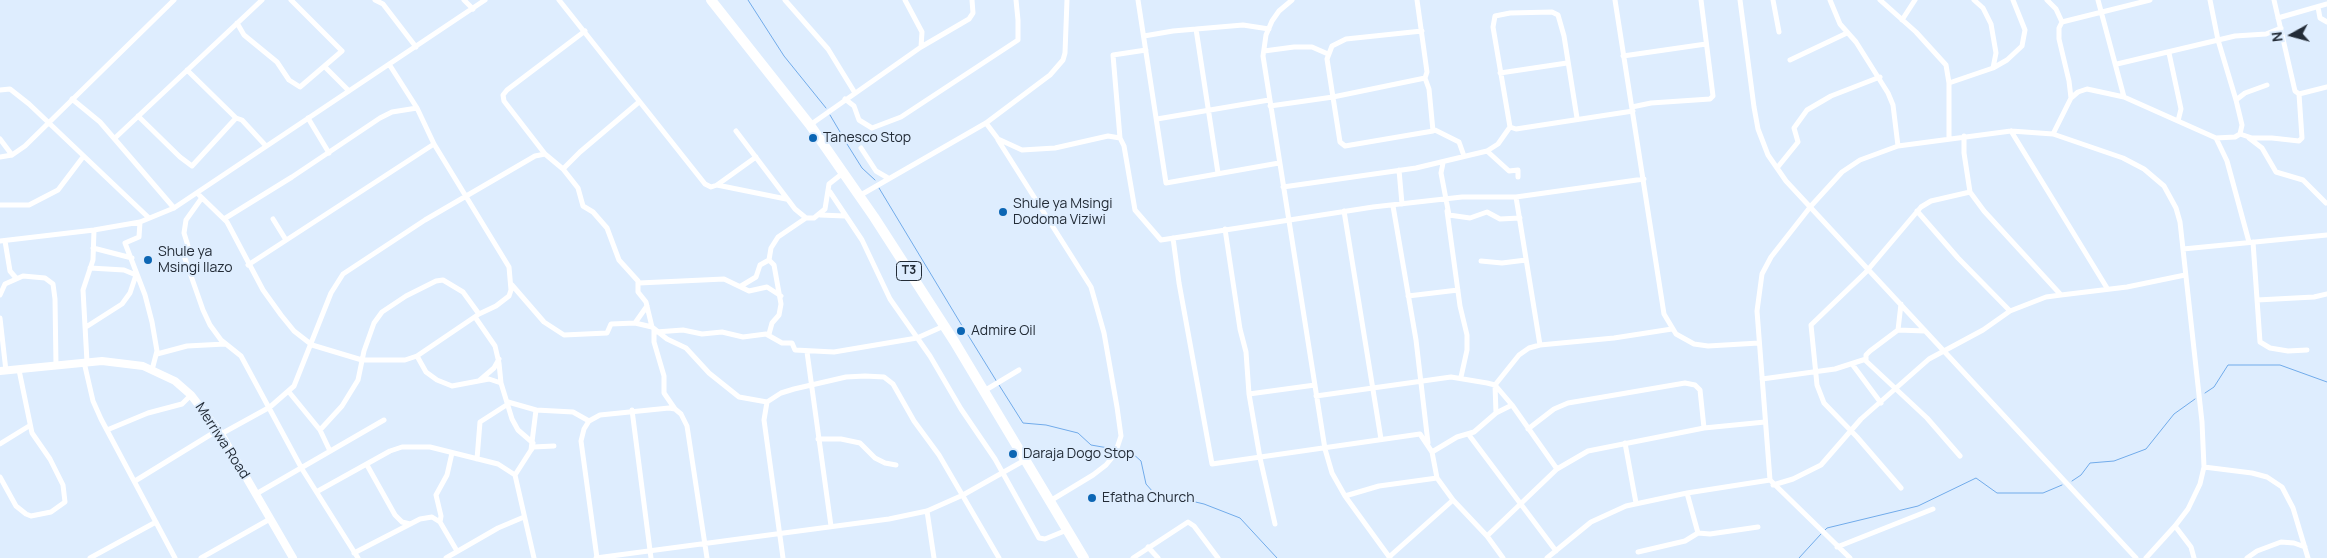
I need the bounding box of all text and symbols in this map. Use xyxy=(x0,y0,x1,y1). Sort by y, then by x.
north arrow xyxy=(2267,10,2317,60)
text: N xyxy=(2267,31,2287,43)
place label: Tanesco Stop xyxy=(823,130,911,146)
marker: Tanesco Stop xyxy=(807,132,819,144)
place label: Shule ya Msingi Dodoma Viziwi xyxy=(1013,196,1112,228)
marker: Shule ya Msingi Dodoma Viziwi xyxy=(997,206,1009,218)
place label: Shule ya Msingi Ilazo xyxy=(158,244,233,276)
marker: Shule ya Msingi Ilazo xyxy=(142,254,154,266)
road number: T3 xyxy=(896,262,922,280)
place label: Admire Oil xyxy=(971,323,1036,339)
marker: Admire Oil xyxy=(955,325,967,337)
street label: Merriwa Road xyxy=(191,400,253,482)
place label: Daraja Dogo Stop xyxy=(1023,446,1134,462)
marker: Daraja Dogo Stop xyxy=(1007,448,1019,460)
place label: Efatha Church xyxy=(1102,490,1195,506)
marker: Efatha Church xyxy=(1086,492,1098,504)

